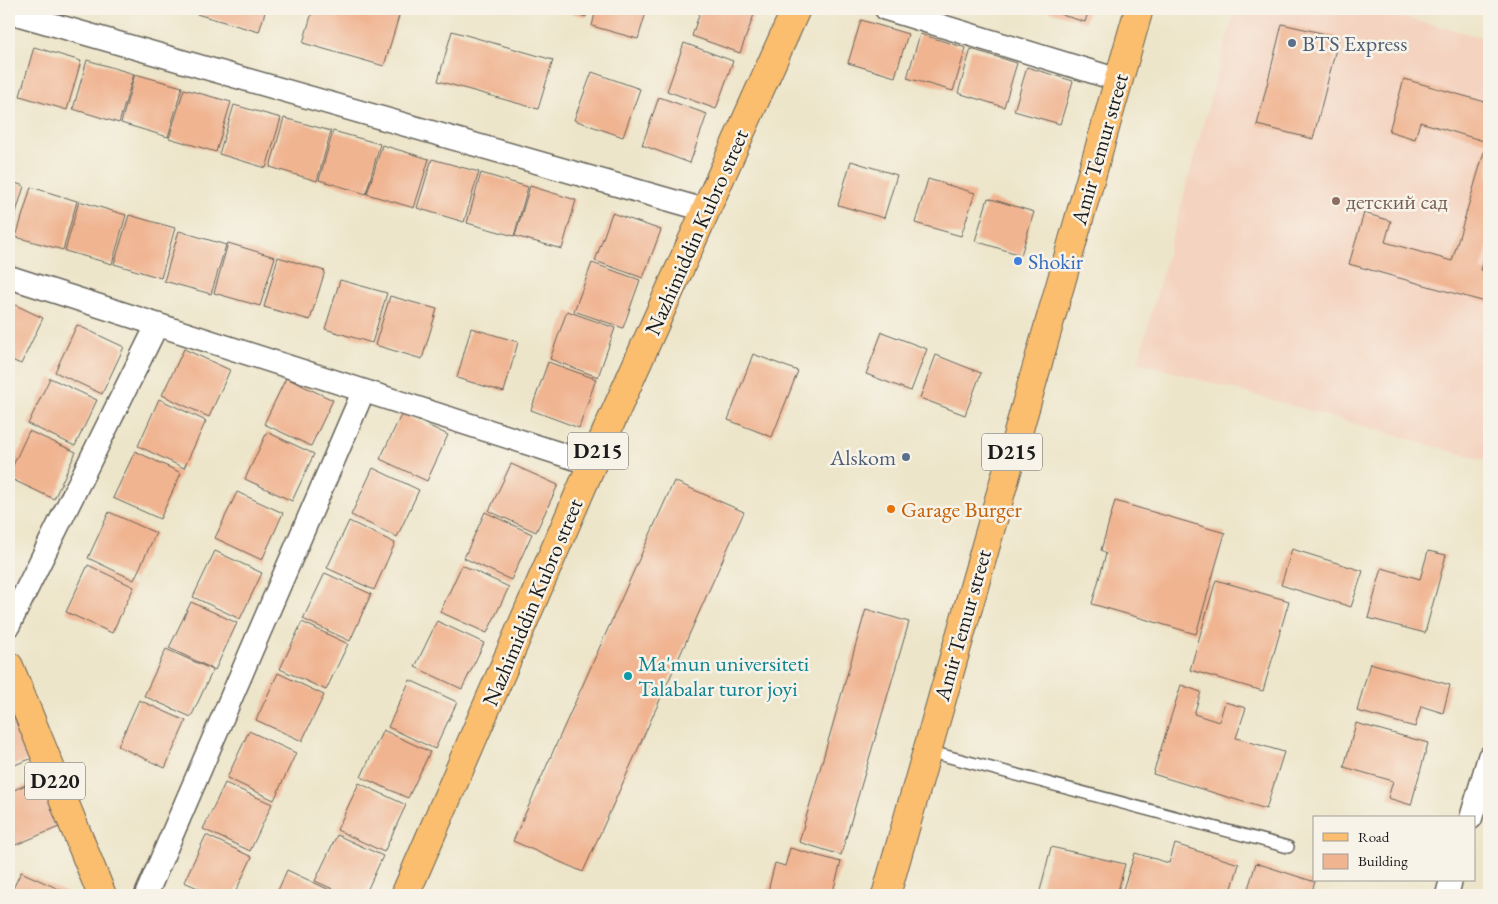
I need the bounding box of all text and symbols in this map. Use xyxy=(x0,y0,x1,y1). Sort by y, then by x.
place label: BTS Express xyxy=(1302,29,1407,58)
marker: BTS Express xyxy=(1286,37,1298,49)
street label: Amir Temur street xyxy=(1064,70,1135,229)
street label: Nazhimiddin Kubro street xyxy=(638,125,755,340)
place label: детский сад xyxy=(1346,187,1448,216)
marker: детский сад xyxy=(1330,195,1342,207)
place label: Shokir xyxy=(1028,247,1084,276)
marker: Shokir xyxy=(1012,255,1024,267)
road number: D215 xyxy=(568,432,628,470)
road number: D215 xyxy=(982,434,1042,471)
place label: Alskom xyxy=(829,443,896,472)
marker: Alskom xyxy=(900,451,912,463)
street label: Nazhimiddin Kubro street xyxy=(476,494,589,710)
place label: Garage Burger xyxy=(901,495,1022,524)
marker: Garage Burger xyxy=(885,503,897,515)
street label: Amir Temur street xyxy=(927,546,998,705)
place label: Ma'mun universiteti Talabalar turor joyi xyxy=(638,649,809,703)
marker: Ma'mun universiteti Talabalar turor joyi xyxy=(622,670,634,682)
road number: D220 xyxy=(25,762,85,799)
legend xyxy=(1313,816,1476,882)
text: Road xyxy=(1358,827,1390,846)
text: Building xyxy=(1358,851,1408,870)

